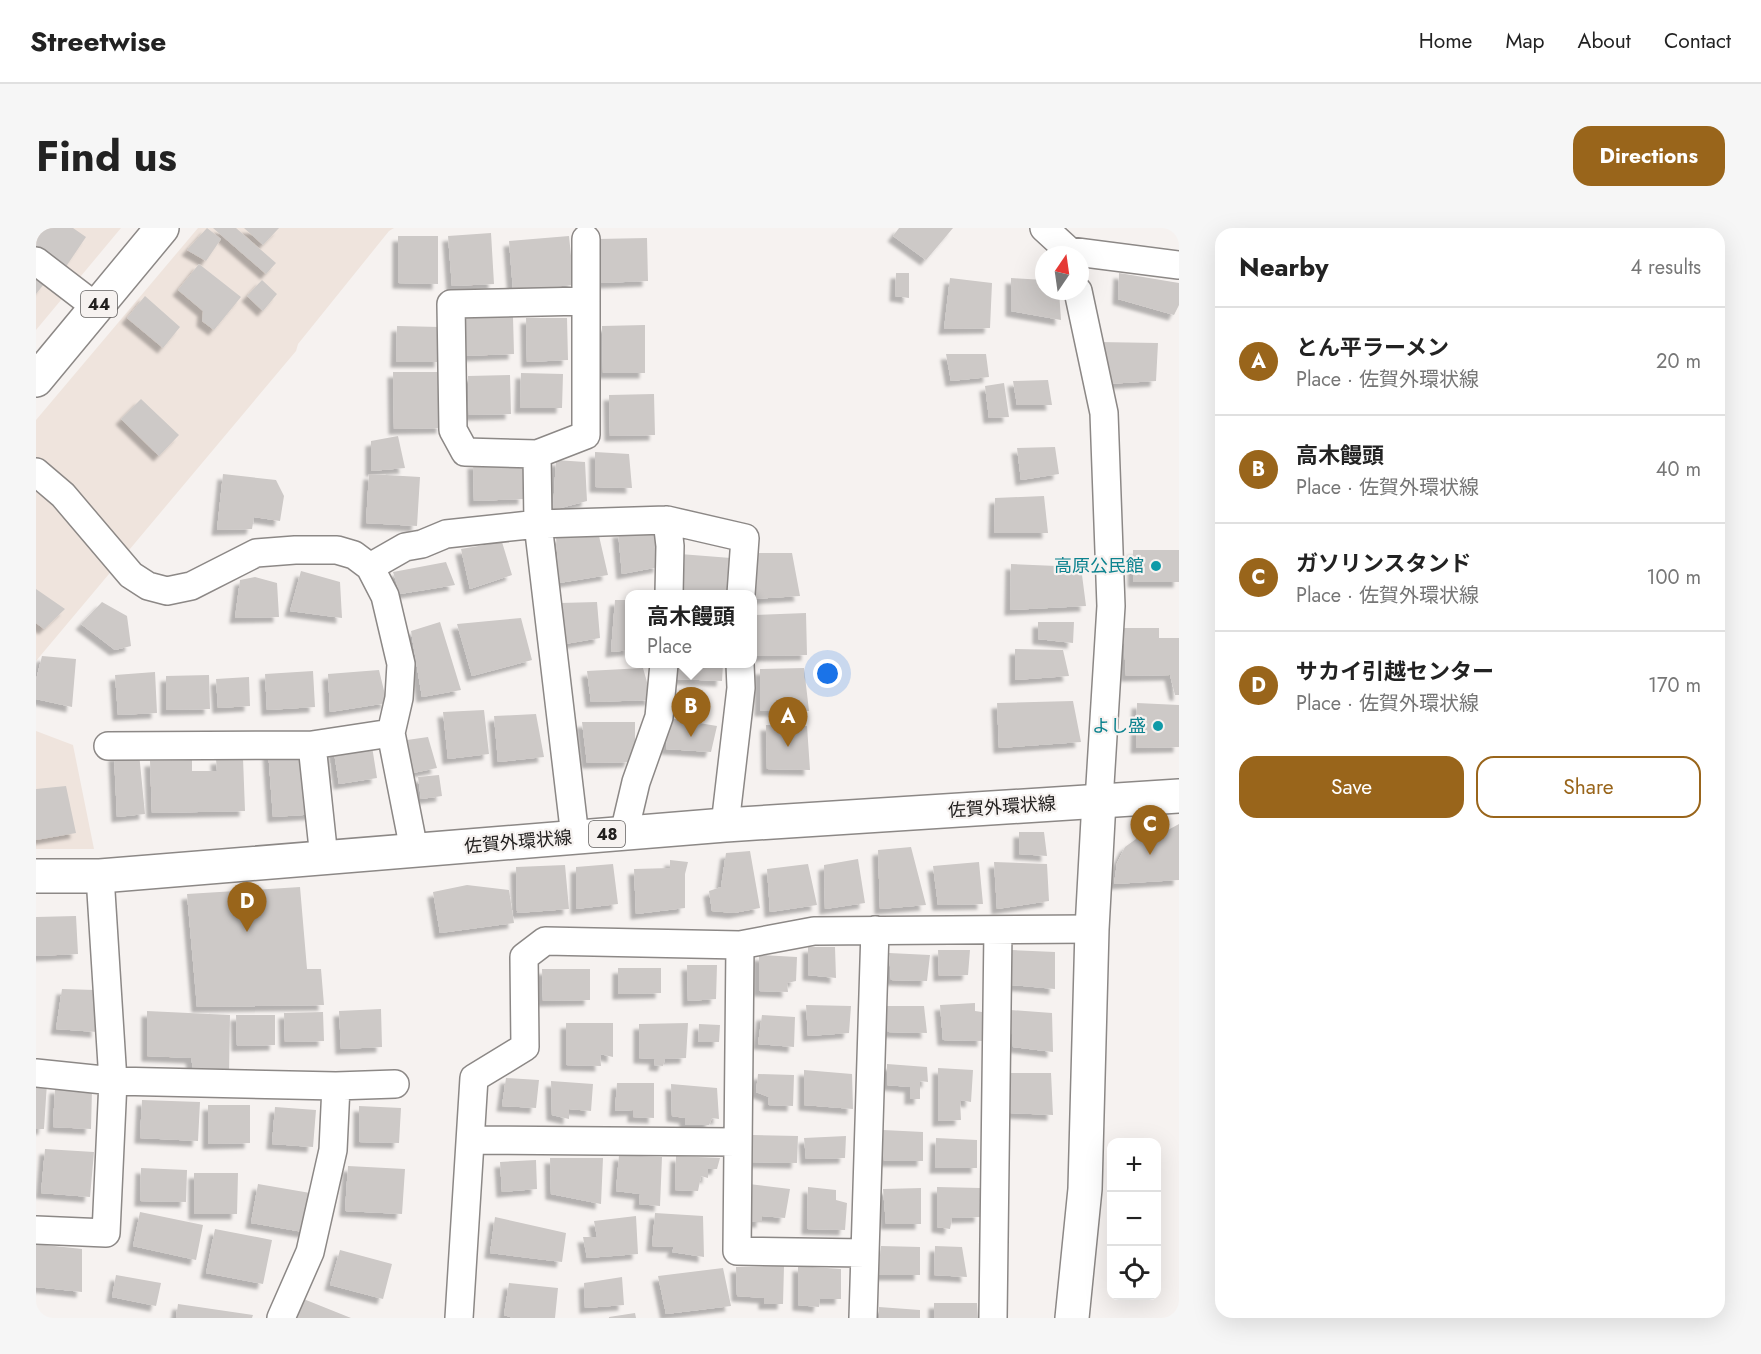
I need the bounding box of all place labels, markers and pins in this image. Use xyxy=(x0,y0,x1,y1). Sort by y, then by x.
place label: 高原公民館 xyxy=(1054,553,1144,579)
marker: 高原公民館 xyxy=(1149,559,1163,573)
pin: B xyxy=(672,688,710,737)
pin: A xyxy=(768,698,807,747)
place label: よし盛 xyxy=(1092,713,1146,739)
marker: よし盛 xyxy=(1151,719,1165,733)
pin: C xyxy=(1130,806,1170,855)
pin: D xyxy=(228,882,266,932)

